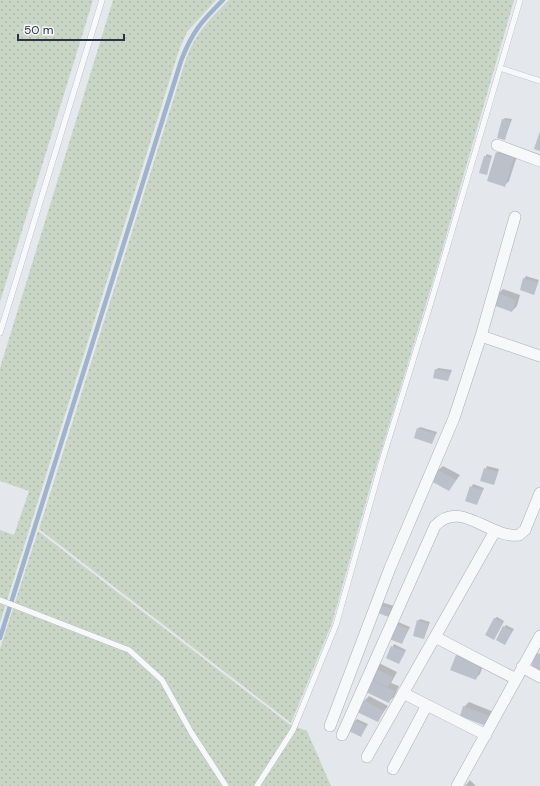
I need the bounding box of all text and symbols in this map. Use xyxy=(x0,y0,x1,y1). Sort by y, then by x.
scale bar xyxy=(18,16,124,42)
text: 50 m xyxy=(24,22,53,38)

